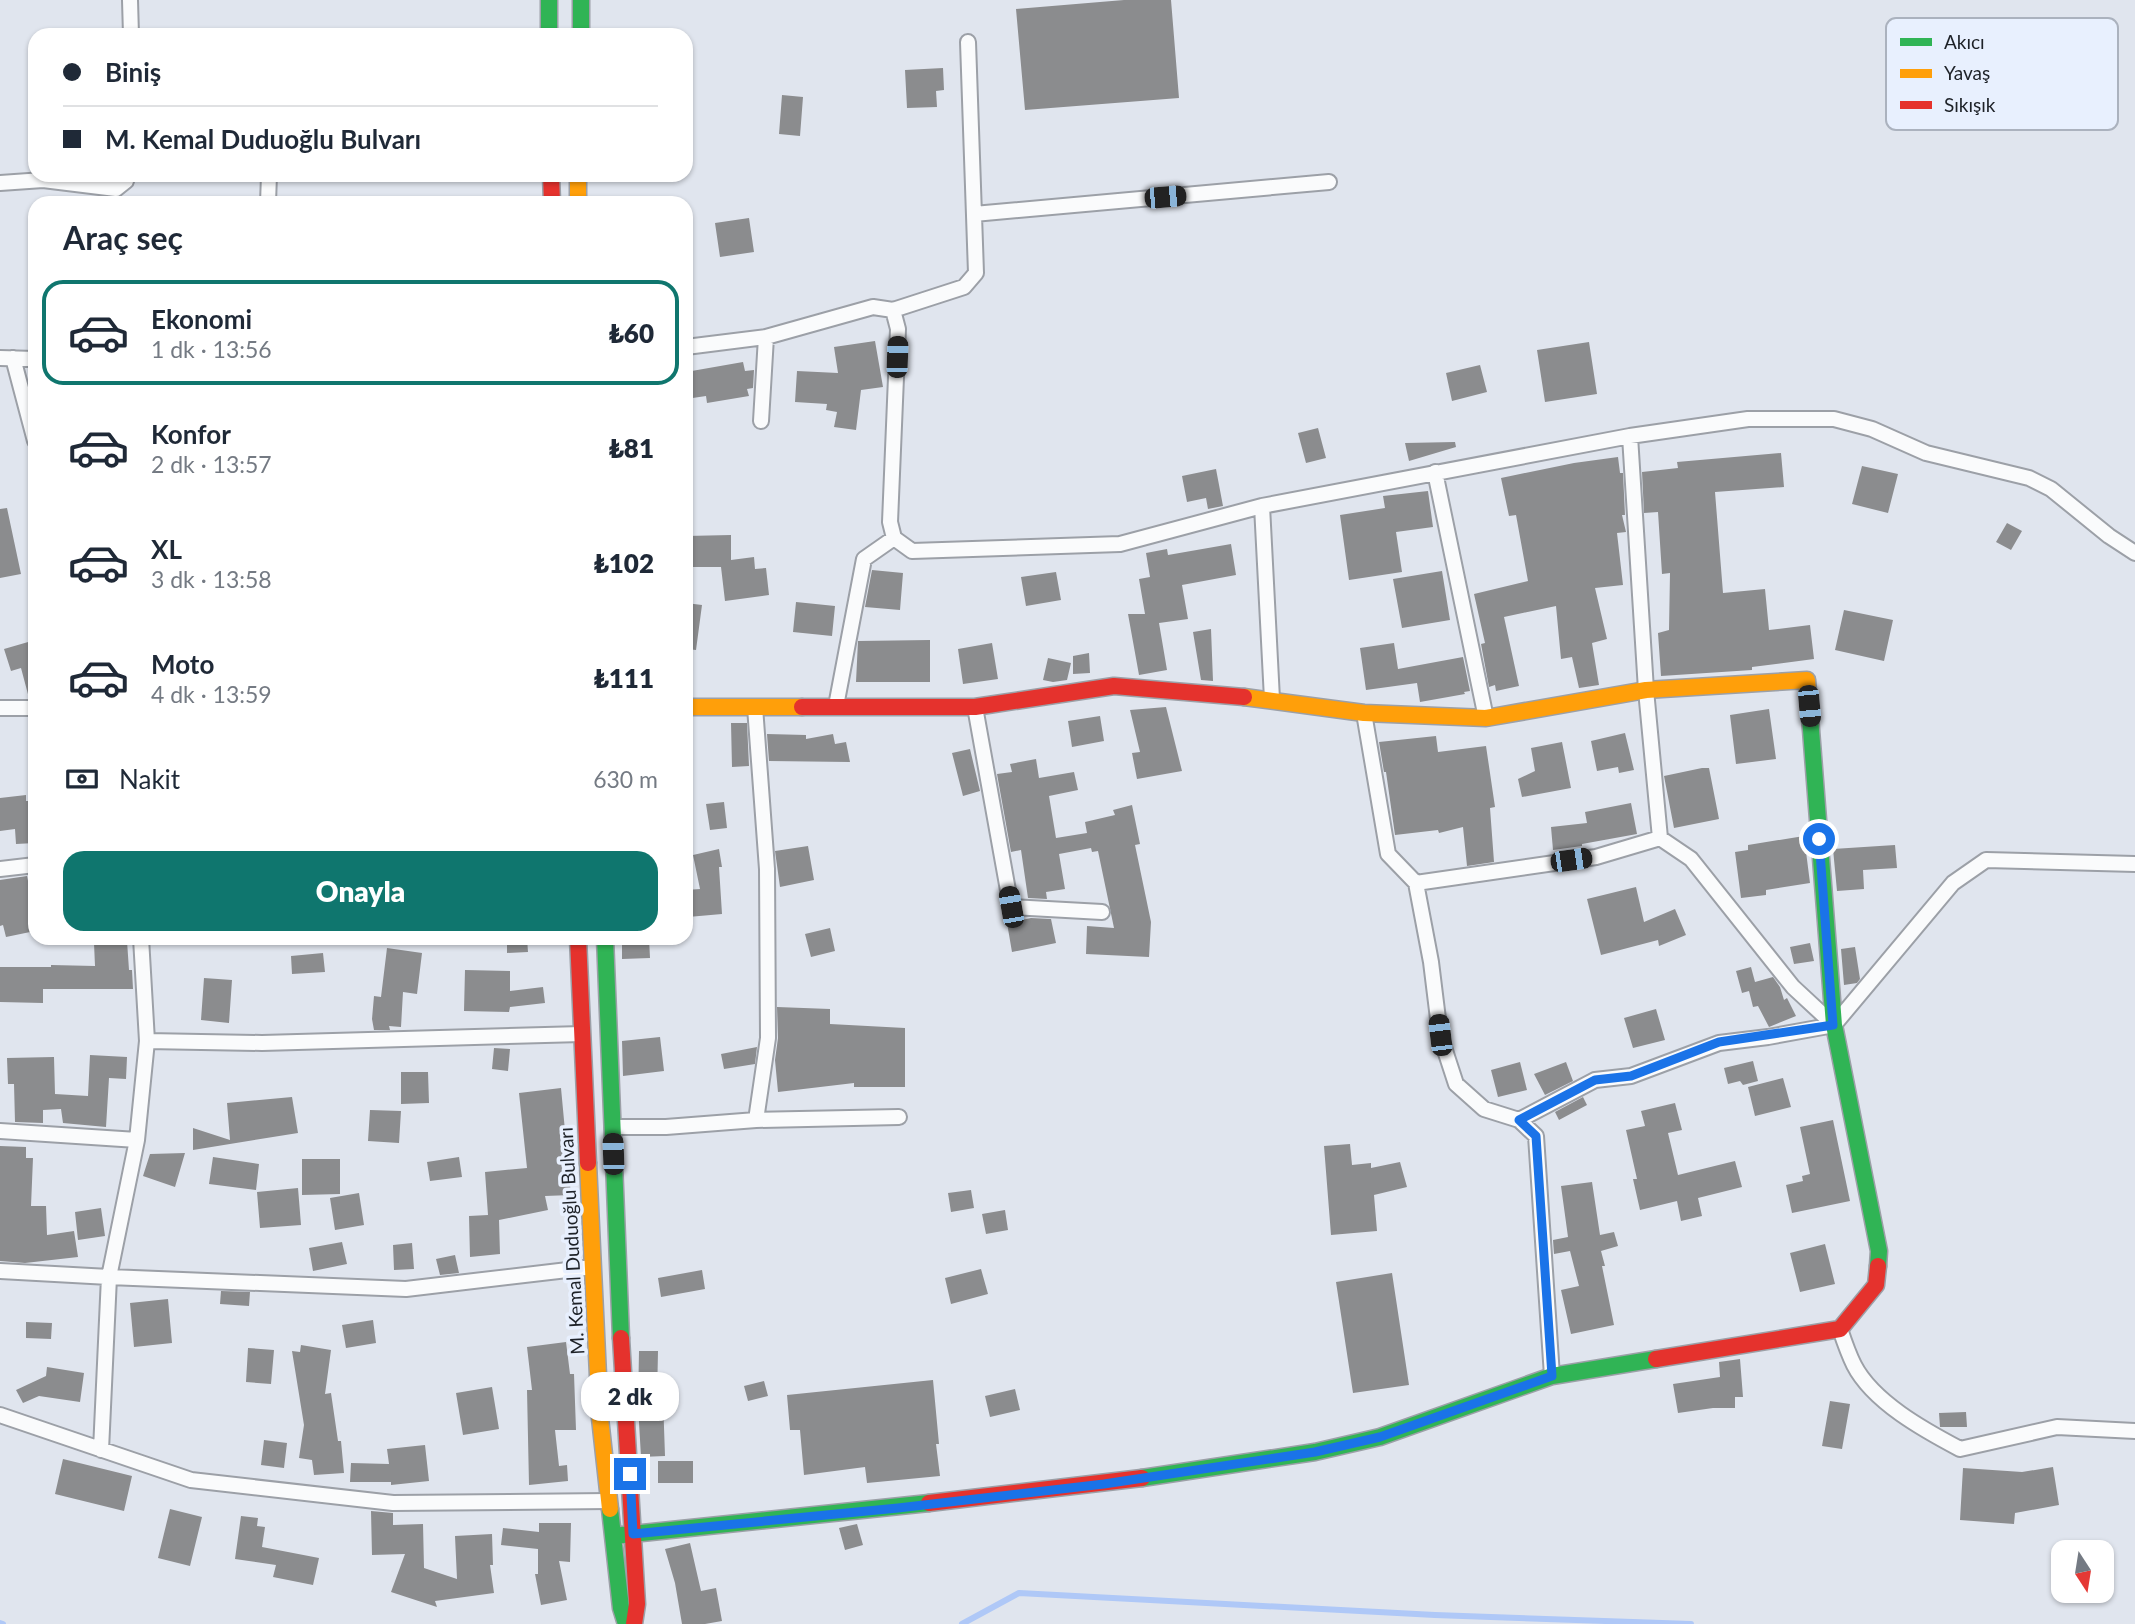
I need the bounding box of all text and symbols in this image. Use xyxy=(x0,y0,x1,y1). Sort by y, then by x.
legend xyxy=(1886,18,2118,130)
text: Akıcı xyxy=(1944,30,1985,53)
text: Biniş xyxy=(105,56,161,88)
text: Yavaş xyxy=(1944,61,1990,84)
text: Sıkışık xyxy=(1944,93,1996,116)
text: M. Kemal Duduoğlu Bulvarı xyxy=(105,123,421,155)
car xyxy=(1144,185,1187,209)
text: Araç seç xyxy=(63,218,183,257)
icon: car xyxy=(67,301,130,364)
text: Ekonomi xyxy=(151,303,252,335)
text: ₺60 xyxy=(609,317,654,349)
text: 1 dk · 13:56 xyxy=(151,335,272,363)
car xyxy=(886,336,909,378)
icon: car xyxy=(67,416,130,479)
text: Konfor xyxy=(151,418,231,450)
text: ₺81 xyxy=(609,432,654,464)
text: 2 dk · 13:57 xyxy=(151,450,272,478)
icon: car xyxy=(67,531,130,594)
text: XL xyxy=(151,533,182,565)
text: ₺102 xyxy=(594,547,654,579)
text: 3 dk · 13:58 xyxy=(151,565,272,593)
icon: car xyxy=(67,646,130,709)
text: Moto xyxy=(151,648,214,680)
text: ₺111 xyxy=(594,662,654,694)
text: 4 dk · 13:59 xyxy=(151,680,272,708)
car xyxy=(1797,684,1822,728)
icon: cash xyxy=(63,760,101,798)
text: Nakit xyxy=(119,763,180,795)
text: 630 m xyxy=(593,765,658,793)
route start xyxy=(1803,823,1835,855)
car xyxy=(1549,847,1594,873)
button: Onayla xyxy=(63,851,658,931)
car xyxy=(998,884,1025,930)
car xyxy=(1428,1013,1453,1057)
street label: M. Kemal Duduoğlu Bulvarı xyxy=(554,1127,588,1355)
car xyxy=(602,1133,625,1175)
callout: 2 dk xyxy=(581,1372,679,1422)
text: 2 dk xyxy=(608,1382,652,1410)
route end xyxy=(614,1458,646,1490)
north arrow xyxy=(2051,1540,2114,1603)
map controls xyxy=(2051,1540,2114,1603)

